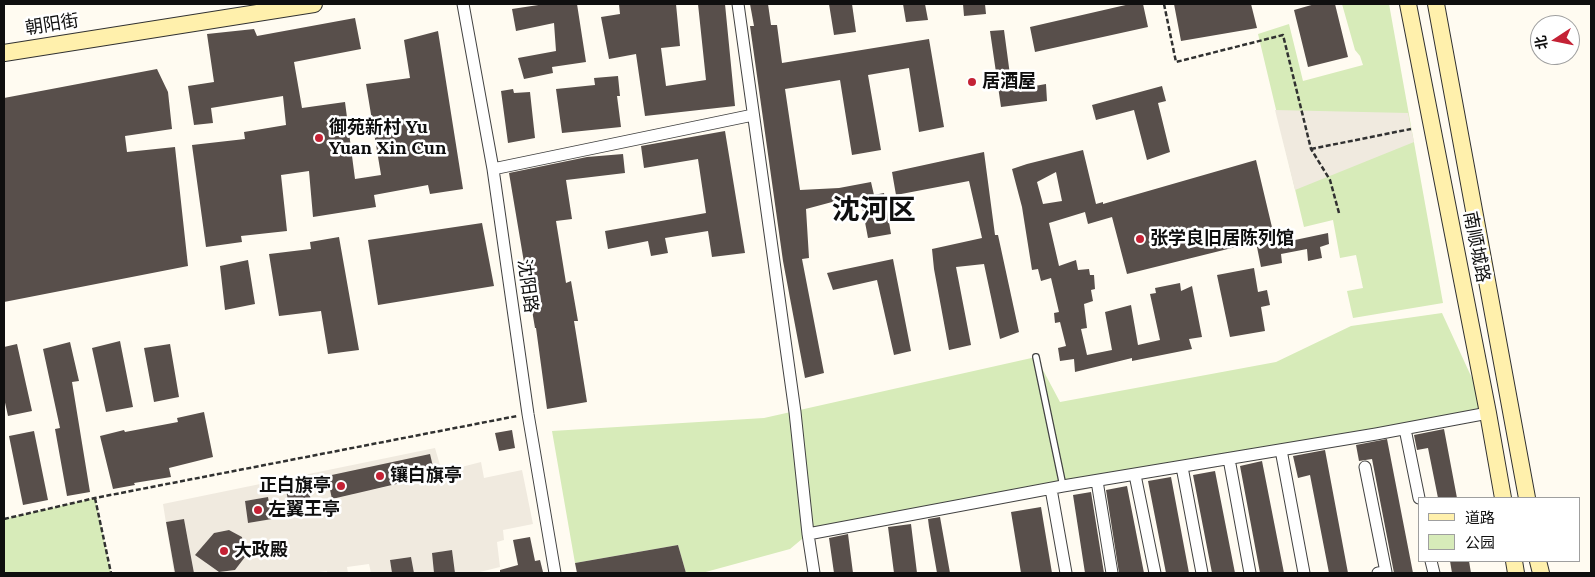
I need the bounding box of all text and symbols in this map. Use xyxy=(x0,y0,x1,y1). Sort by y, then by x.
street label: 朝阳街 xyxy=(24,10,80,40)
north arrow xyxy=(1530,15,1580,65)
text: 北 xyxy=(1531,34,1551,51)
place label: 居酒屋 xyxy=(982,71,1036,93)
marker: 居酒屋 xyxy=(966,76,978,88)
place label: 御苑新村 Yu Yuan Xin Cun xyxy=(329,117,446,160)
marker: 御苑新村 Yu Yuan Xin Cun xyxy=(313,132,325,144)
district label: 沈河区 xyxy=(832,194,916,228)
street label: 南顺城路 xyxy=(1459,210,1493,284)
place label: 张学良旧居陈列馆 xyxy=(1150,228,1294,250)
marker: 张学良旧居陈列馆 xyxy=(1134,233,1146,245)
street label: 沈阳路 xyxy=(513,258,541,314)
place label: 镶白旗亭 xyxy=(390,465,462,487)
marker: 镶白旗亭 xyxy=(374,470,386,482)
place label: 正白旗亭 xyxy=(259,475,331,497)
marker: 正白旗亭 xyxy=(335,480,347,492)
legend xyxy=(1418,497,1580,562)
place label: 左翼王亭 xyxy=(268,499,340,521)
marker: 左翼王亭 xyxy=(252,504,264,516)
text: 道路 xyxy=(1465,508,1495,527)
text: 公园 xyxy=(1465,533,1495,552)
place label: 大政殿 xyxy=(234,540,288,562)
marker: 大政殿 xyxy=(218,545,230,557)

